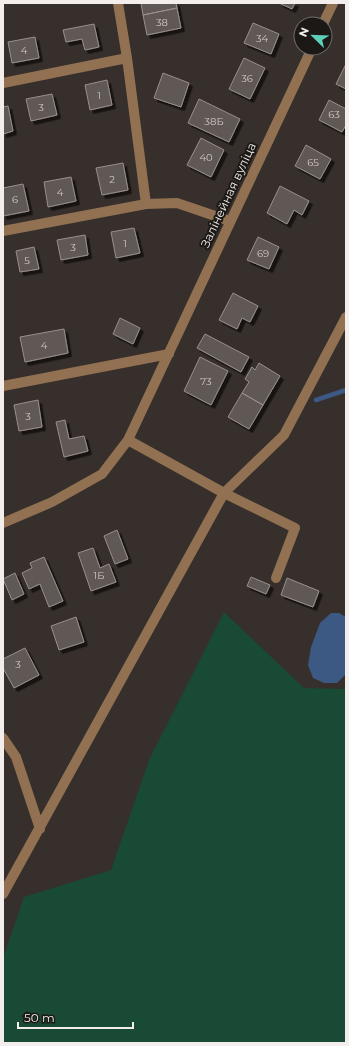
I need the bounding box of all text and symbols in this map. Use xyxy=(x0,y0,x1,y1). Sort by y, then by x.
house number: 38 xyxy=(156,16,168,29)
north arrow xyxy=(293,16,333,56)
text: N xyxy=(296,25,312,39)
house number: 34 xyxy=(256,32,269,45)
house number: 4 xyxy=(21,44,28,57)
house number: 36 xyxy=(241,72,253,85)
house number: 1 xyxy=(97,89,101,102)
house number: 3 xyxy=(38,101,44,114)
house number: 63 xyxy=(328,108,340,121)
house number: 38Б xyxy=(204,115,224,128)
street label: Залінейная вуліца xyxy=(197,140,259,250)
house number: 40 xyxy=(199,151,213,164)
house number: 65 xyxy=(307,156,319,169)
house number: 2 xyxy=(109,173,115,186)
house number: 4 xyxy=(57,186,64,199)
house number: 6 xyxy=(12,193,18,206)
house number: 1 xyxy=(123,237,127,250)
house number: 3 xyxy=(70,241,76,254)
house number: 69 xyxy=(257,247,269,260)
house number: 5 xyxy=(24,254,30,267)
house number: 4 xyxy=(41,339,48,352)
house number: 73 xyxy=(200,375,212,388)
house number: 3 xyxy=(25,410,31,423)
house number: 1Б xyxy=(94,569,104,582)
house number: 3 xyxy=(15,658,21,671)
scale bar xyxy=(18,1004,133,1030)
text: 50 m xyxy=(24,1010,55,1025)

